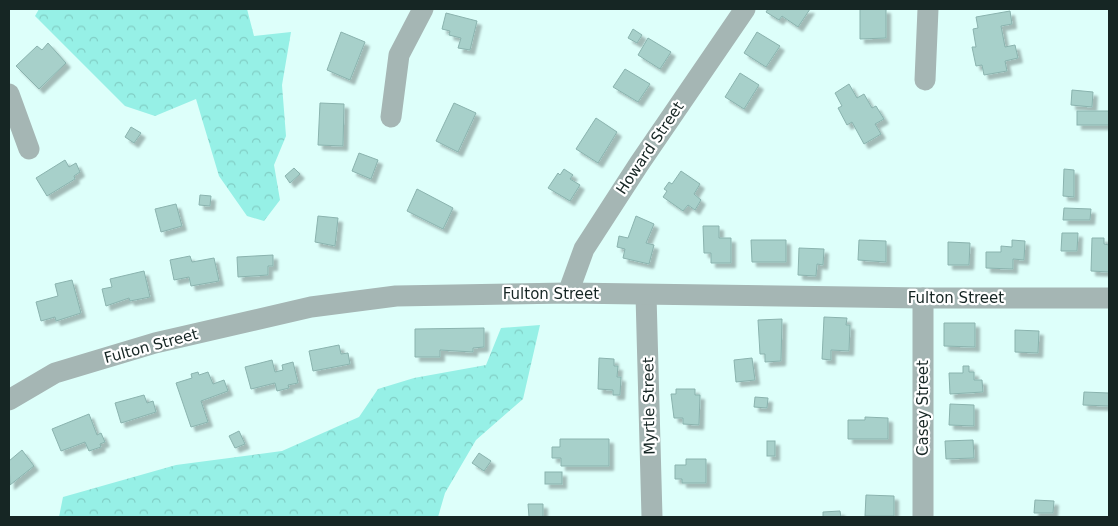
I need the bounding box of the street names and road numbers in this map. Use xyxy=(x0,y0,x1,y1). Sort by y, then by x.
street label: Howard Street xyxy=(612,98,688,198)
street label: Fulton Street xyxy=(503,285,599,303)
street label: Fulton Street xyxy=(908,289,1004,307)
street label: Fulton Street xyxy=(102,325,200,367)
street label: Myrtle Street xyxy=(639,357,659,455)
street label: Casey Street xyxy=(914,360,932,456)

